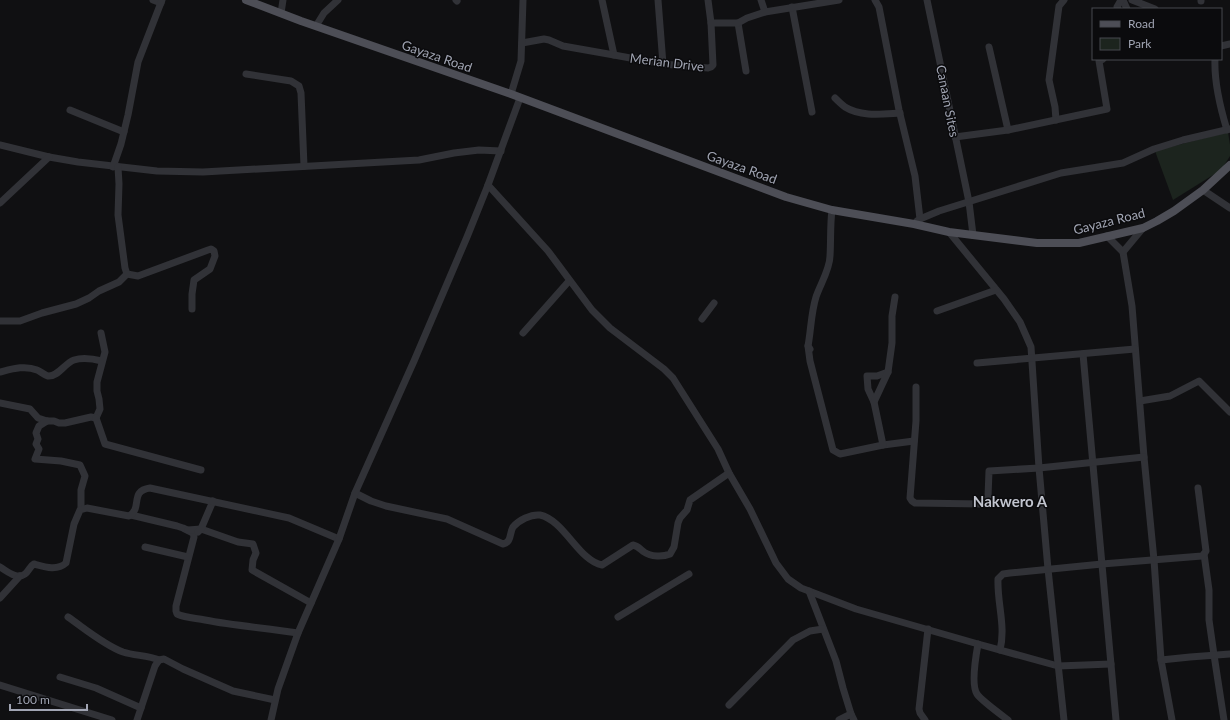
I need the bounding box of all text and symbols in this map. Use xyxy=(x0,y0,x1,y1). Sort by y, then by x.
legend xyxy=(1092,8,1222,60)
text: Road xyxy=(1128,16,1155,31)
text: Park xyxy=(1128,36,1152,51)
street label: Gayaza Road xyxy=(400,37,474,75)
street label: Merian Drive xyxy=(629,50,705,75)
street label: Canaan Sites xyxy=(933,64,963,139)
street label: Gayaza Road xyxy=(705,147,779,187)
street label: Gayaza Road xyxy=(1072,204,1146,238)
district label: Nakwero A xyxy=(973,492,1048,510)
scale bar xyxy=(10,686,87,712)
text: 100 m xyxy=(16,692,50,707)

